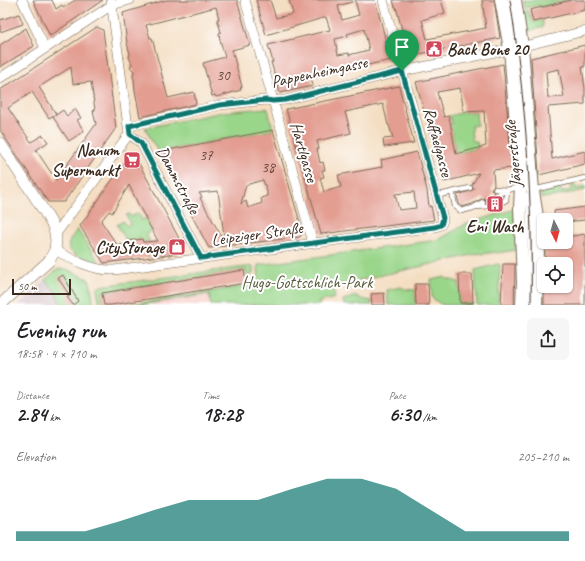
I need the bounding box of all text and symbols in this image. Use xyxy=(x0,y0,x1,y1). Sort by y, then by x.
pin xyxy=(385,30,419,71)
icon: arrive xyxy=(391,36,413,58)
public building icon: Back Bone 20 xyxy=(424,39,444,59)
place label: Back Bone 20 xyxy=(447,39,530,60)
street label: Pappenheimgasse xyxy=(269,51,370,92)
house number: 30 xyxy=(216,66,231,85)
street label: Raffaelgasse xyxy=(419,105,458,180)
street label: Jägerstraße xyxy=(499,118,526,189)
street label: Hartlgasse xyxy=(285,120,323,186)
place label: Nanum Supermarkt xyxy=(52,140,121,181)
street label: Dammstraße xyxy=(151,142,205,219)
house number: 37 xyxy=(199,146,214,165)
supermarket icon: Nanum Supermarkt xyxy=(122,150,142,170)
house number: 38 xyxy=(261,158,276,177)
building icon: Eni Wash xyxy=(485,194,505,214)
north arrow xyxy=(537,213,573,249)
map controls xyxy=(537,213,573,293)
place label: Eni Wash xyxy=(466,216,525,237)
street label: Leipziger Straße xyxy=(210,217,305,251)
place label: CityStorage xyxy=(96,237,166,258)
shop icon: CityStorage xyxy=(167,237,187,257)
button: locate xyxy=(537,257,573,293)
park label: Hugo-Gottschlich-Park xyxy=(242,272,374,293)
scale bar xyxy=(12,277,71,296)
text: 50 m xyxy=(18,279,37,293)
text: Evening run xyxy=(16,317,106,345)
button: share xyxy=(527,318,569,360)
text: 18:58 · 4 × 710 m xyxy=(16,346,97,362)
text: Distance xyxy=(16,388,49,402)
text: Time xyxy=(202,388,219,402)
text: Pace xyxy=(389,388,406,402)
text: 2.84 xyxy=(16,402,47,427)
text: 18:28 xyxy=(202,402,242,427)
text: 6:30 xyxy=(389,402,420,427)
text: km xyxy=(47,410,60,424)
text: /km xyxy=(420,410,437,424)
text: Elevation xyxy=(16,449,56,465)
text: 205–210 m xyxy=(518,449,569,465)

